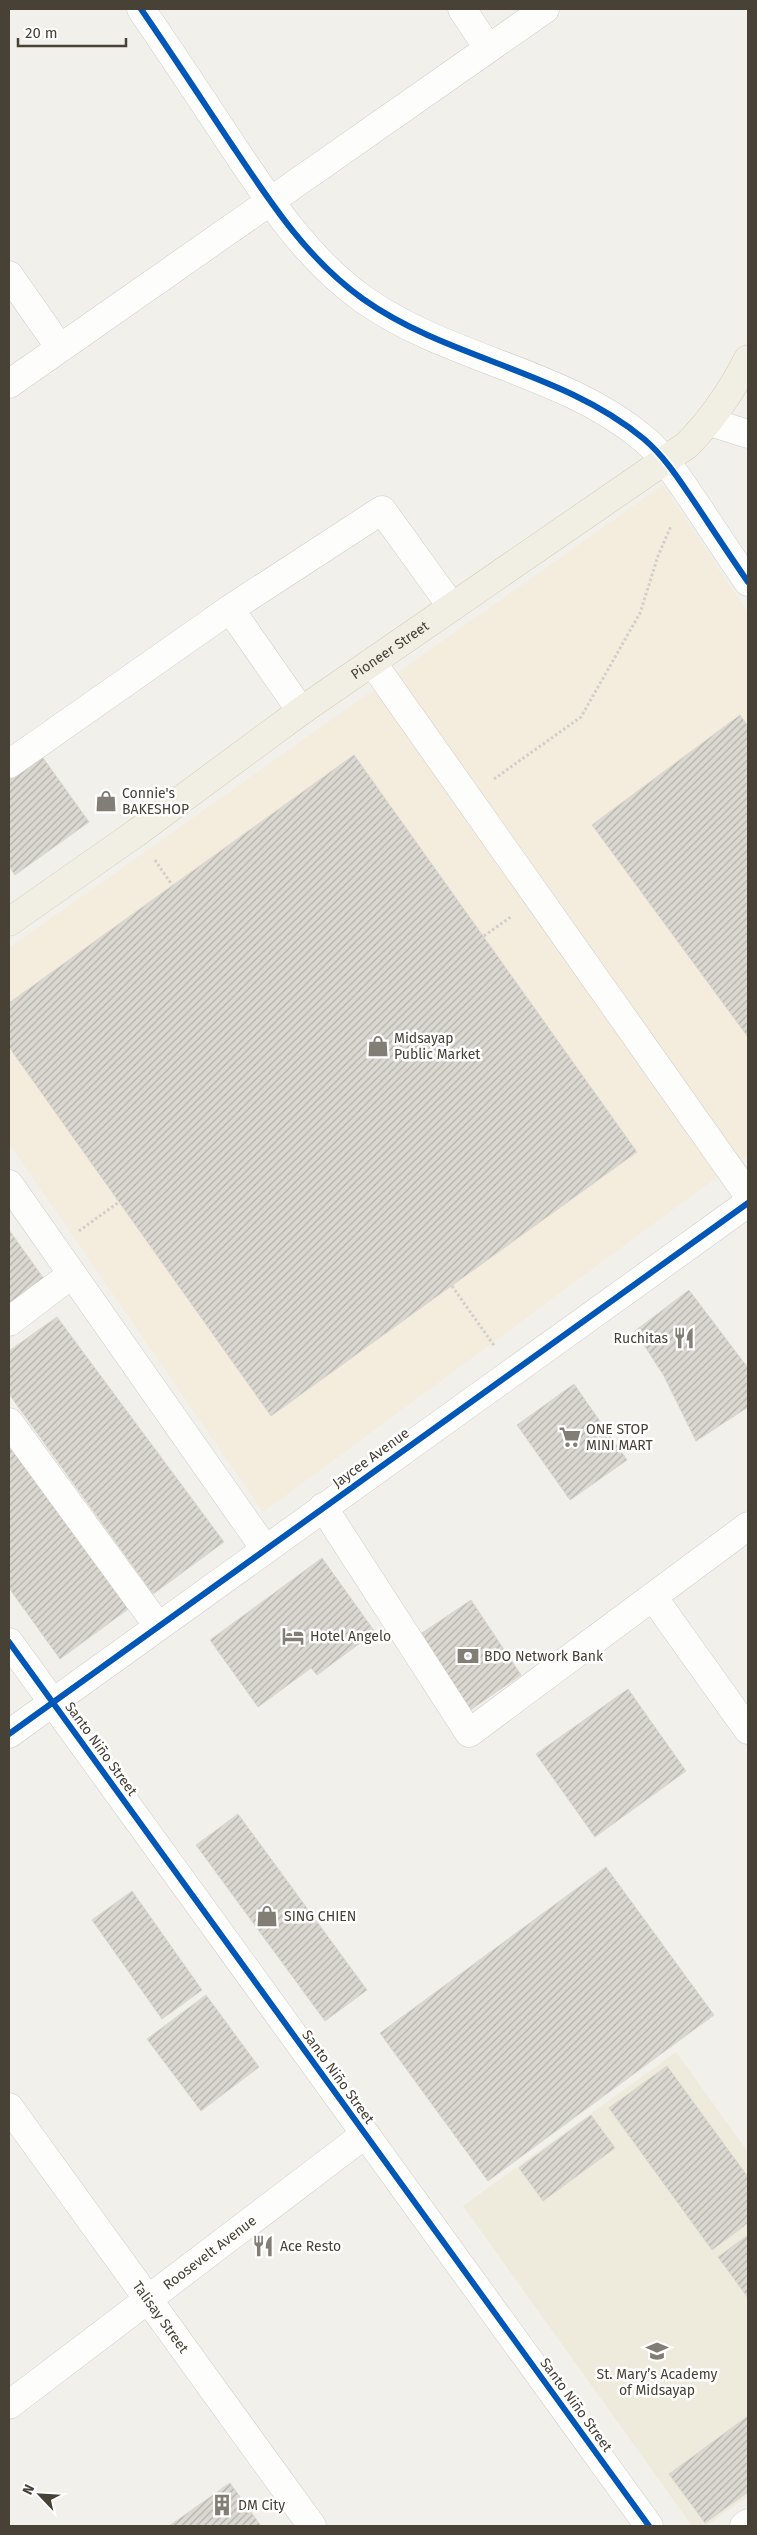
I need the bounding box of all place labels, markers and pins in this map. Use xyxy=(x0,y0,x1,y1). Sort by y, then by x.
place label: Connie's BAKESHOP xyxy=(122,785,189,818)
shop icon: Connie's BAKESHOP xyxy=(93,788,119,814)
place label: Midsayap Public Market xyxy=(394,1030,481,1063)
shop icon: Midsayap Public Market xyxy=(365,1033,391,1059)
restaurant icon: Ruchitas xyxy=(671,1325,697,1351)
place label: Ruchitas xyxy=(614,1330,668,1347)
place label: ONE STOP MINI MART xyxy=(586,1421,654,1454)
supermarket icon: ONE STOP MINI MART xyxy=(557,1424,583,1450)
hotel icon: Hotel Angelo xyxy=(280,1623,306,1649)
place label: Hotel Angelo xyxy=(310,1628,391,1645)
bank icon: BDO Network Bank xyxy=(455,1643,481,1669)
place label: BDO Network Bank xyxy=(484,1648,604,1665)
shop icon: SING CHIEN xyxy=(254,1903,280,1929)
place label: SING CHIEN xyxy=(284,1908,356,1925)
restaurant icon: Ace Resto xyxy=(250,2233,276,2259)
place label: Ace Resto xyxy=(280,2238,341,2255)
school or university icon: St. Mary’s Academy of Midsayap xyxy=(644,2338,670,2364)
place label: St. Mary’s Academy of Midsayap xyxy=(597,2366,718,2399)
building icon: DM City xyxy=(209,2492,235,2518)
place label: DM City xyxy=(238,2497,285,2514)

